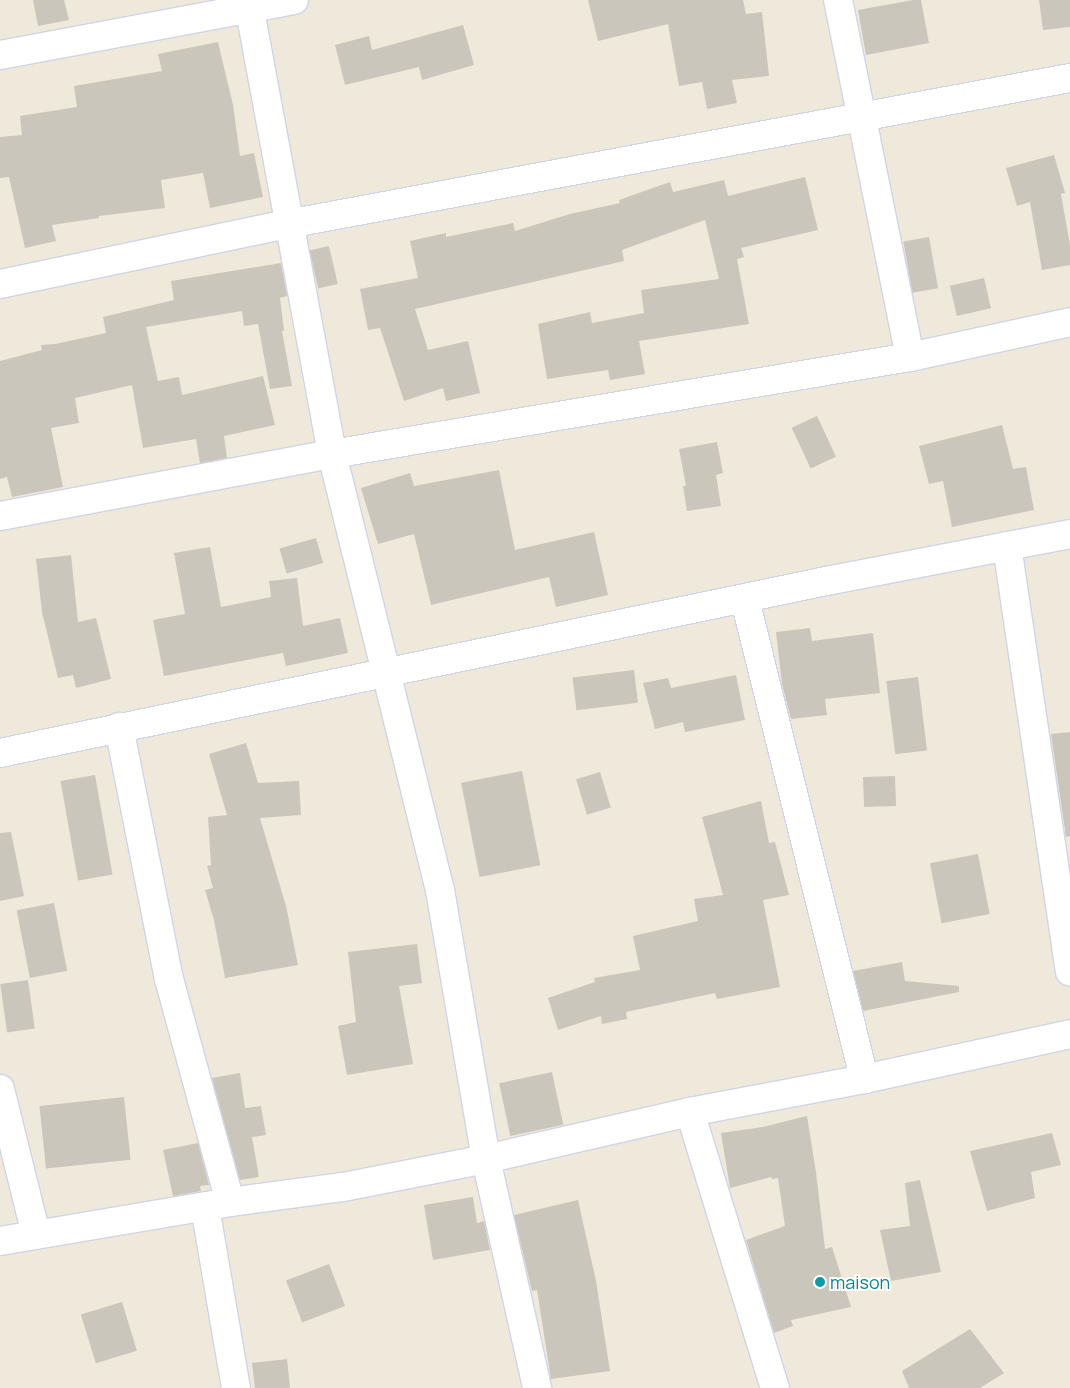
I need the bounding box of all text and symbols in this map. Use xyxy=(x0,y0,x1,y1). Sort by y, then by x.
place label: maison xyxy=(830,1271,890,1293)
marker: maison xyxy=(814,1276,826,1288)

